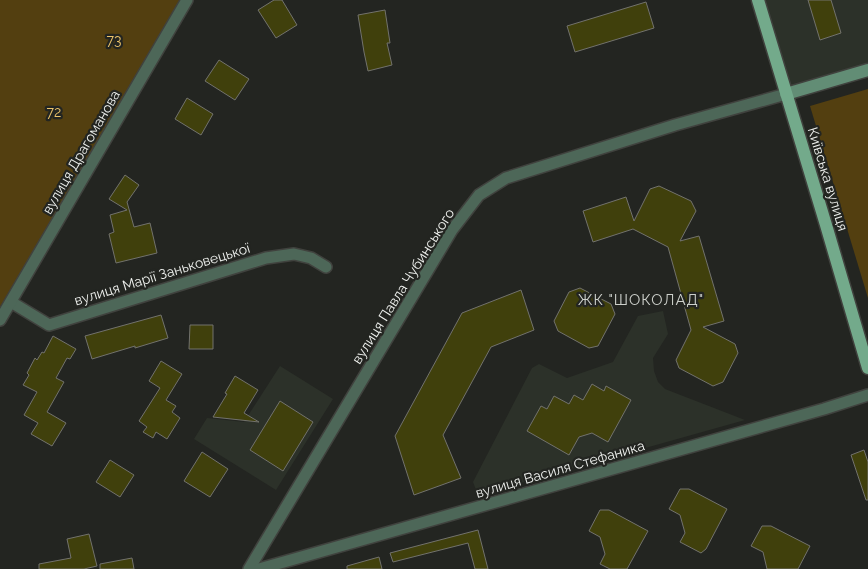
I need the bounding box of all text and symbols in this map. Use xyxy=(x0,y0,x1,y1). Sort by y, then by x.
park label: 73 xyxy=(107,32,121,48)
street label: вулиця Драгоманова xyxy=(39,87,123,217)
park label: 72 xyxy=(47,104,61,120)
street label: Київська вулиця xyxy=(805,125,851,233)
street label: вулиця Павла Чубинського xyxy=(349,205,457,367)
street label: вулиця Марії Заньковецької xyxy=(72,240,252,308)
district label: ЖК "ШОКОЛАД" xyxy=(578,291,704,309)
street label: вулиця Василя Стефаника xyxy=(474,437,646,501)

